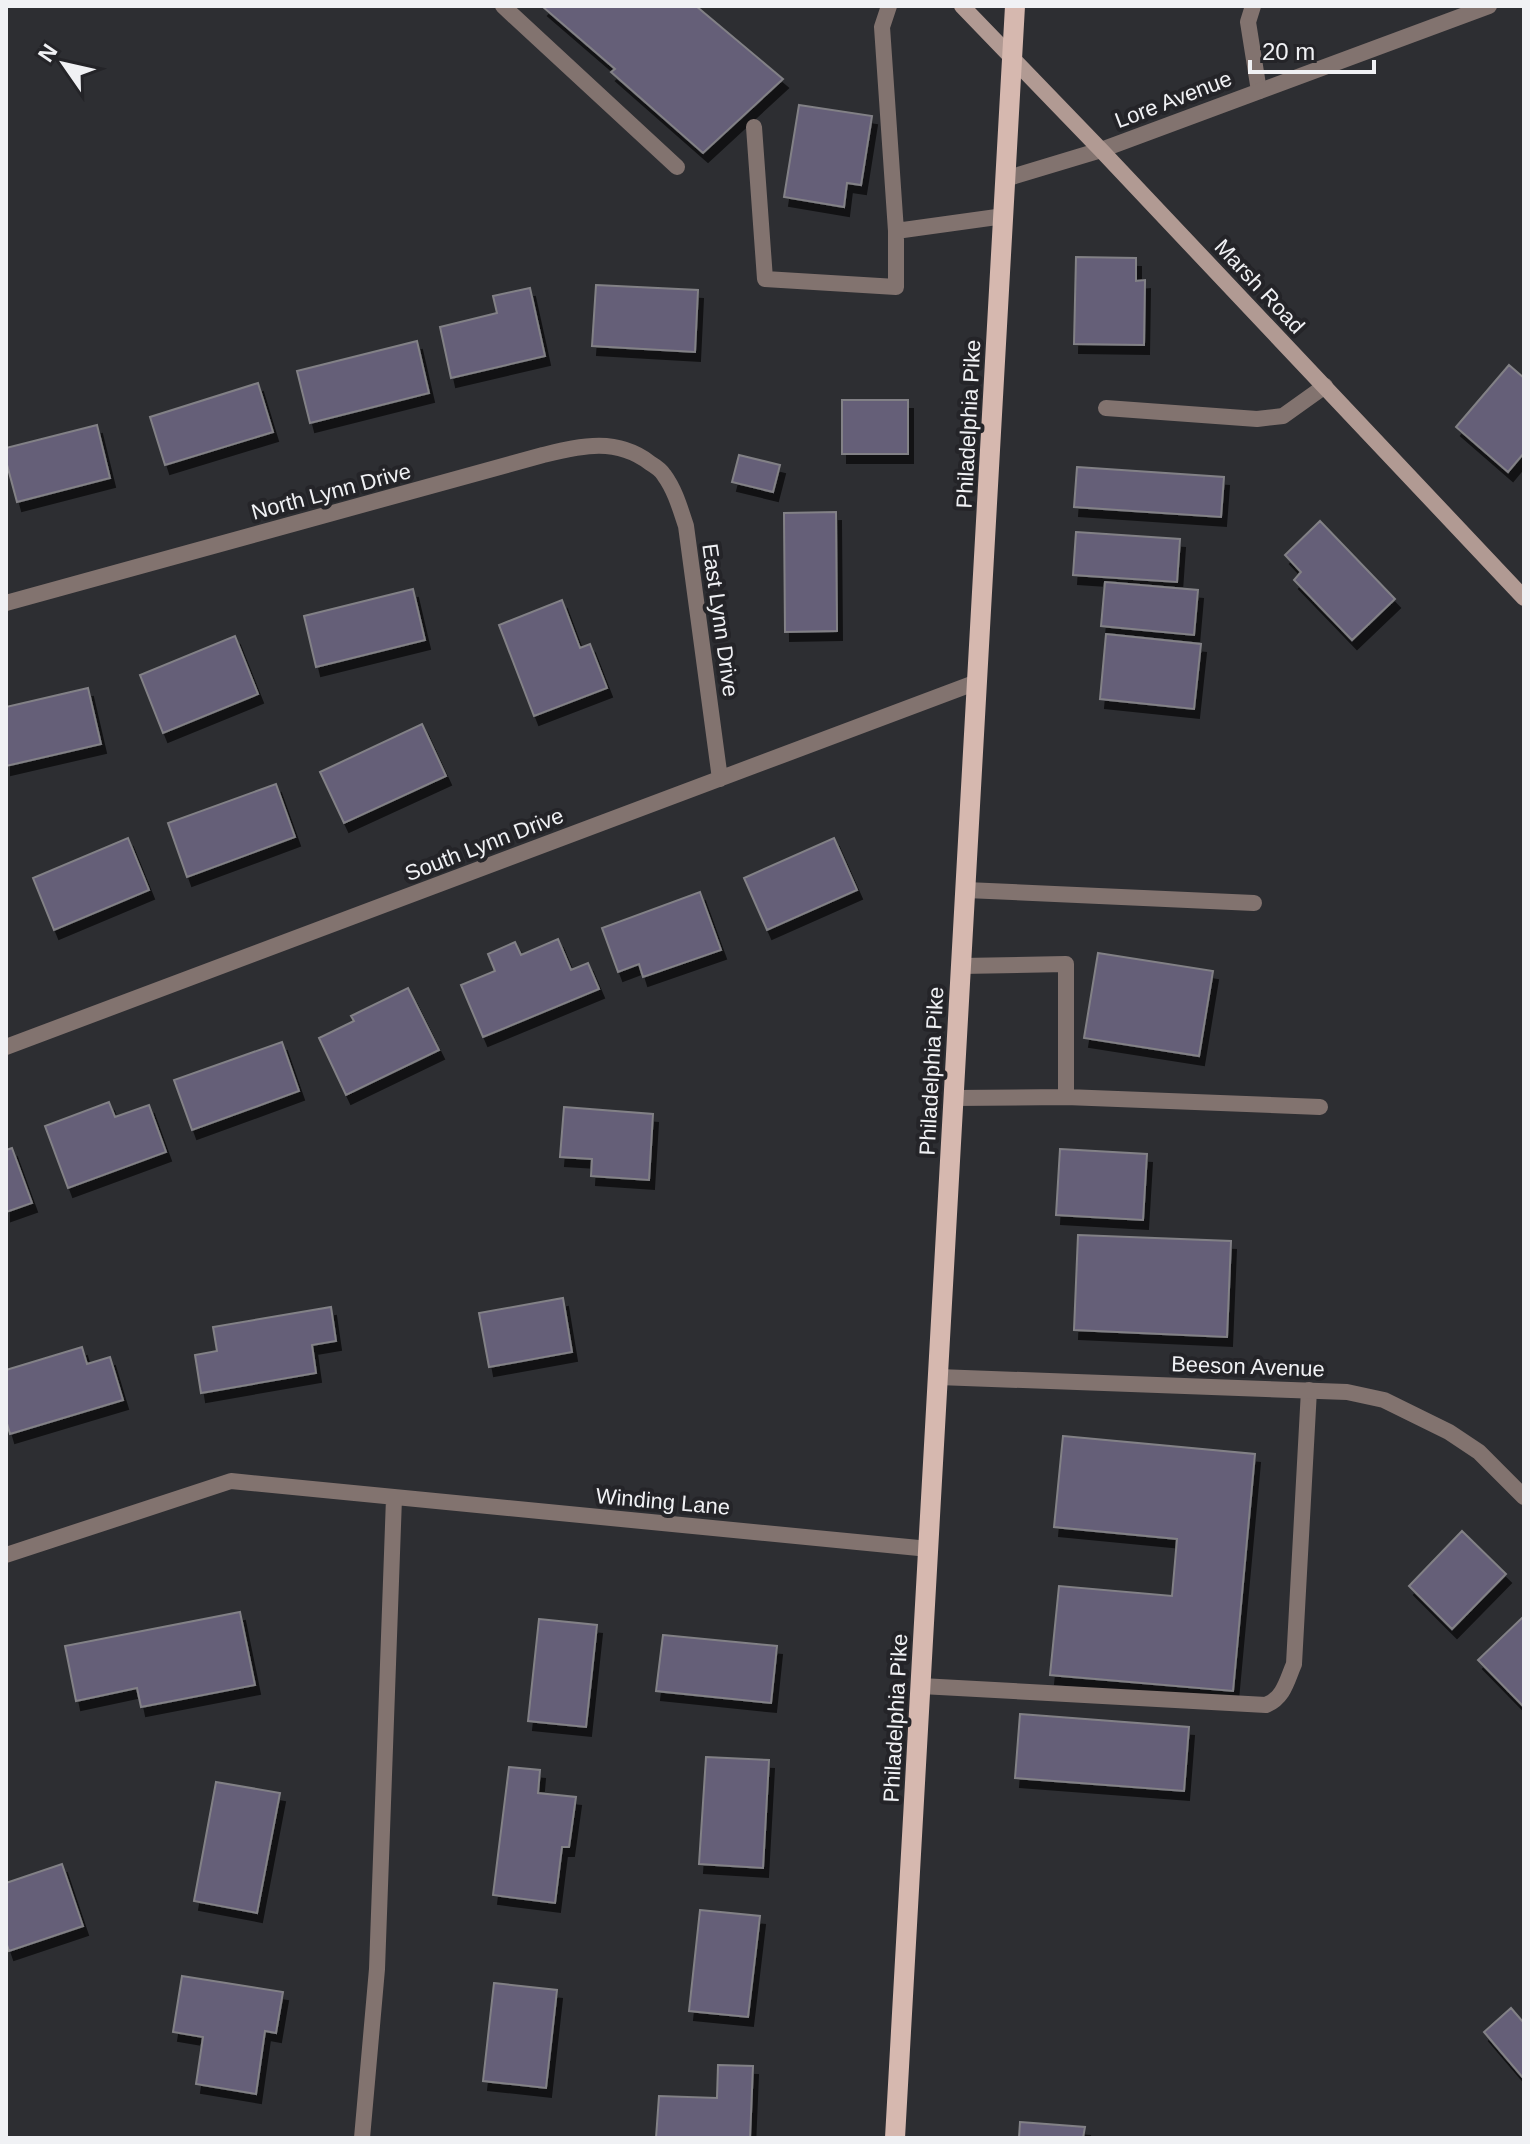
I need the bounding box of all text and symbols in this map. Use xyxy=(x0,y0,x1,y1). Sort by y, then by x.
north arrow xyxy=(24,24,104,104)
scale bar xyxy=(1250,24,1374,74)
text: 20 m xyxy=(1262,38,1315,65)
text: N xyxy=(33,40,63,67)
street label: Lore Avenue xyxy=(1111,66,1235,133)
street label: Marsh Road xyxy=(1210,234,1310,339)
street label: Philadelphia Pike xyxy=(952,339,985,509)
street label: North Lynn Drive xyxy=(249,458,414,525)
street label: East Lynn Drive xyxy=(697,542,744,698)
street label: South Lynn Drive xyxy=(401,803,567,886)
street label: Philadelphia Pike xyxy=(915,986,948,1156)
street label: Beeson Avenue xyxy=(1171,1351,1325,1382)
street label: Winding Lane xyxy=(595,1483,731,1520)
street label: Philadelphia Pike xyxy=(879,1633,912,1803)

